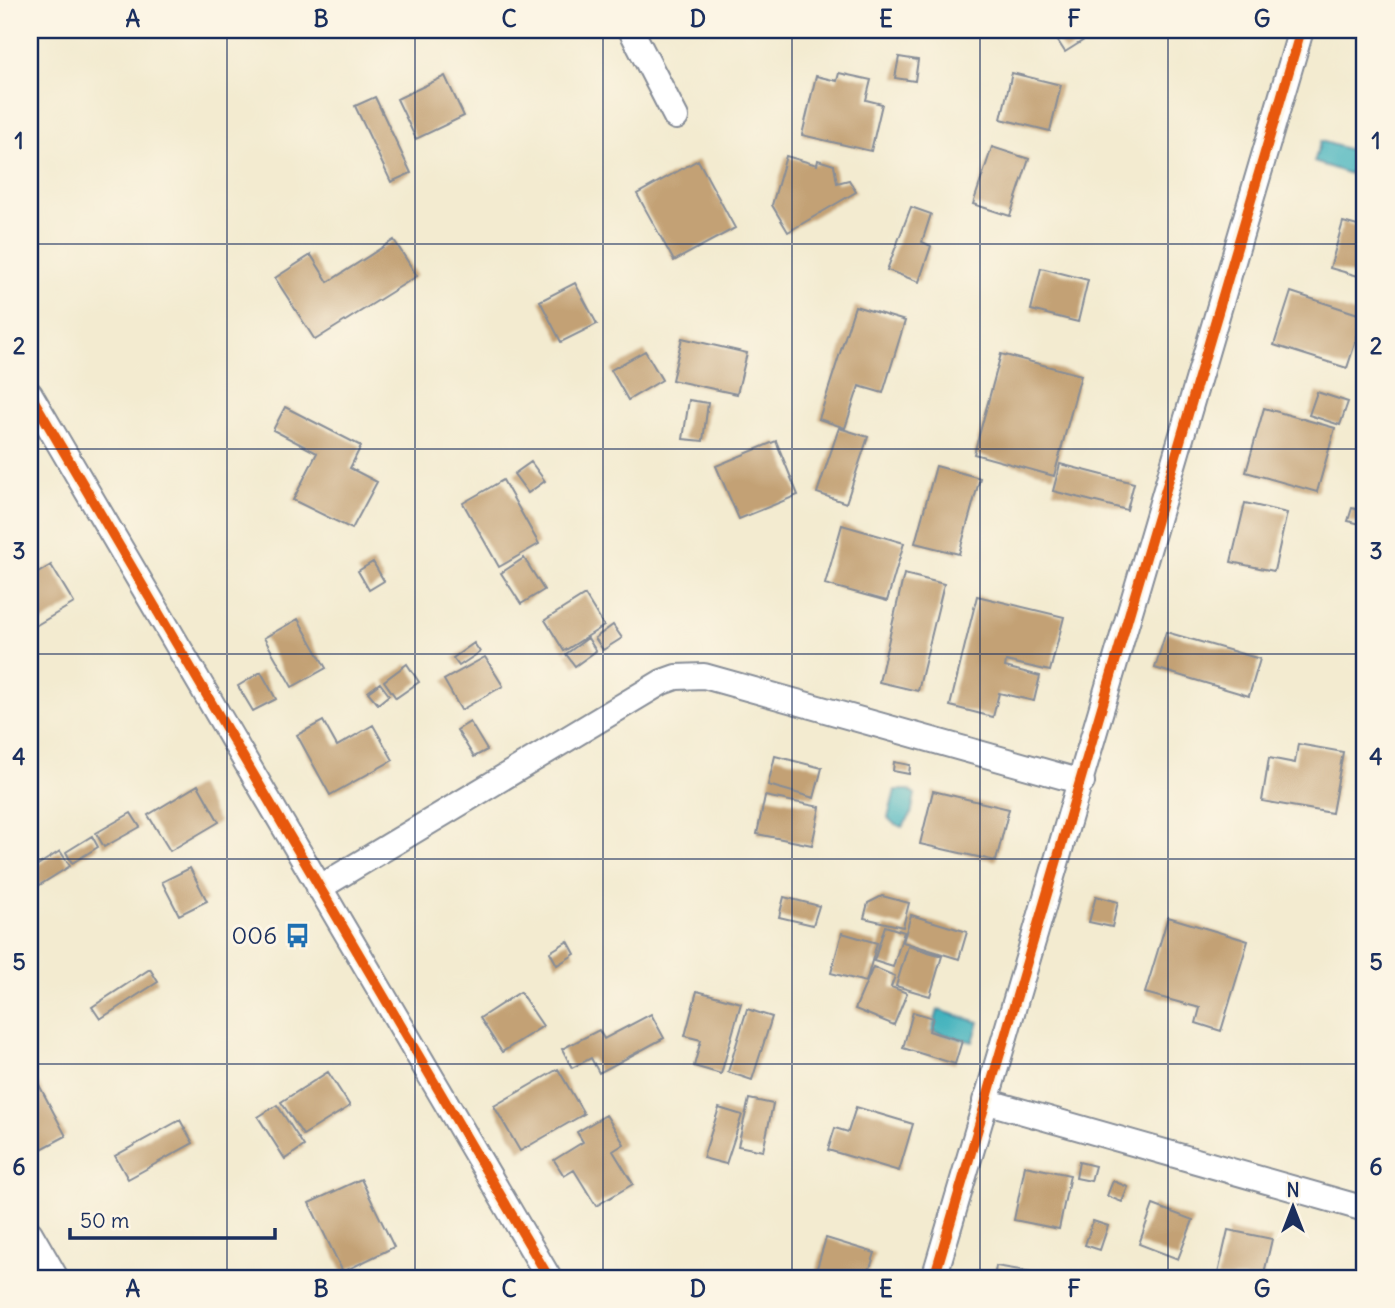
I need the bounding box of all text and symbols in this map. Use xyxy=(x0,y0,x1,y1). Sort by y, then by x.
text: A xyxy=(126,4,141,33)
text: B xyxy=(313,4,329,33)
text: C xyxy=(501,4,517,33)
text: D xyxy=(690,4,706,33)
text: E xyxy=(879,4,893,33)
text: F xyxy=(1067,4,1081,33)
text: G xyxy=(1254,4,1270,33)
text: 1 xyxy=(14,126,24,155)
text: 1 xyxy=(1371,126,1381,155)
text: 2 xyxy=(13,331,26,360)
text: 2 xyxy=(1370,331,1383,360)
text: 3 xyxy=(12,536,26,565)
text: 3 xyxy=(1369,536,1383,565)
text: 4 xyxy=(12,742,26,771)
text: 4 xyxy=(1369,742,1383,771)
place label: 006 xyxy=(232,920,277,950)
bus stop icon: 006 xyxy=(283,921,311,949)
text: 5 xyxy=(12,947,26,976)
text: 5 xyxy=(1369,947,1383,976)
text: 6 xyxy=(12,1152,26,1181)
text: 6 xyxy=(1369,1152,1383,1181)
north arrow xyxy=(1258,1172,1328,1242)
text: N xyxy=(1286,1178,1300,1202)
scale bar xyxy=(70,1196,275,1240)
text: 50 m xyxy=(80,1207,129,1234)
text: A xyxy=(126,1274,141,1303)
text: B xyxy=(313,1274,329,1303)
text: C xyxy=(501,1274,517,1303)
text: D xyxy=(690,1274,706,1303)
text: E xyxy=(879,1274,893,1303)
text: F xyxy=(1067,1274,1081,1303)
text: G xyxy=(1254,1274,1270,1303)

